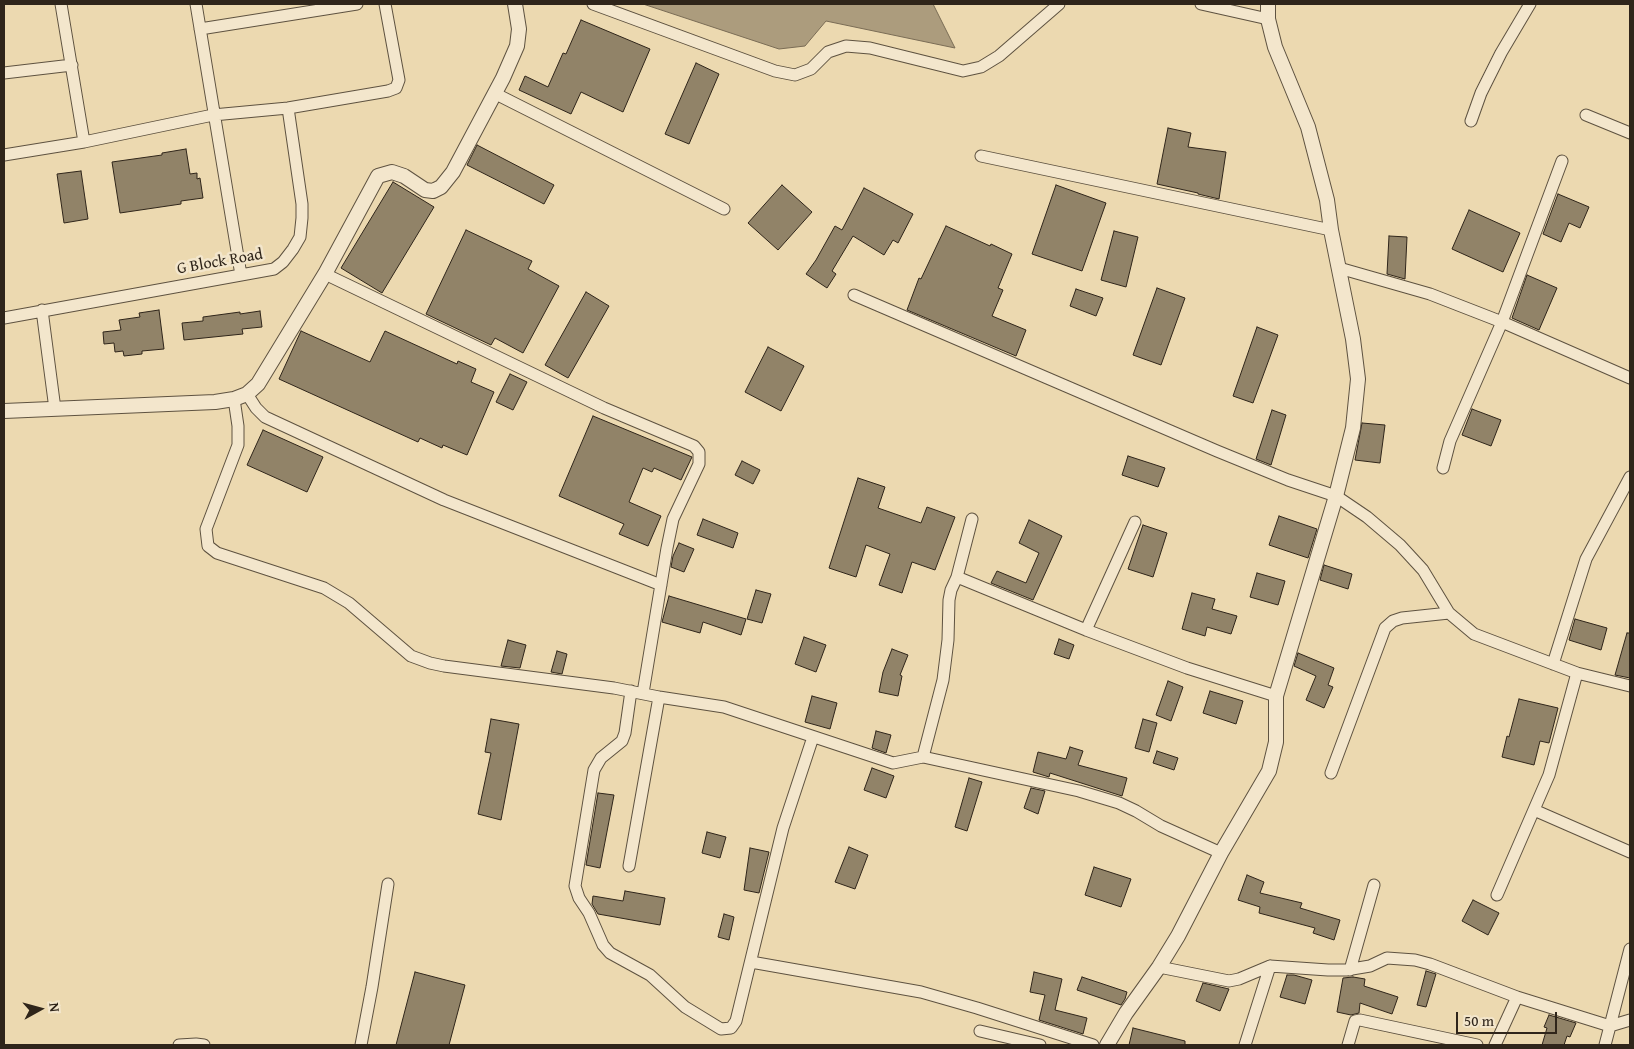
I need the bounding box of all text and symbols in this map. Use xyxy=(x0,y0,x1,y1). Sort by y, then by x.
street label: G Block Road xyxy=(176,245,264,279)
north arrow xyxy=(15,984,65,1034)
text: N xyxy=(44,1001,65,1013)
scale bar xyxy=(1459,1002,1560,1034)
text: 50 m xyxy=(1464,1010,1494,1031)

